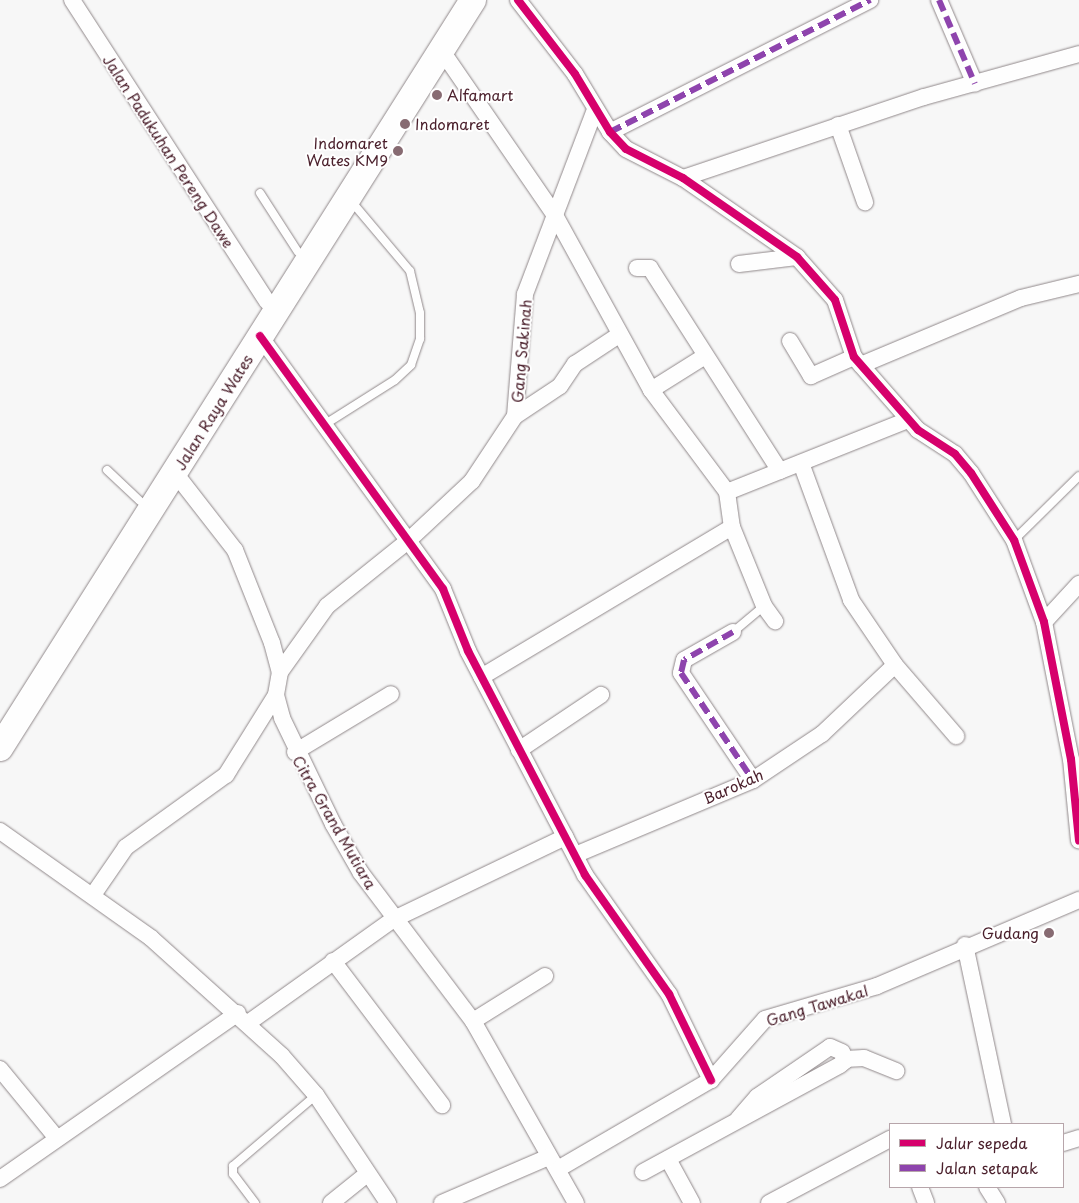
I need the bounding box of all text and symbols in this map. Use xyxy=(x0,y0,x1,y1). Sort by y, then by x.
street label: Jalan Padukuhan Pereng Dawe xyxy=(100,52,238,250)
place label: Alfamart xyxy=(447,86,513,104)
marker: Alfamart xyxy=(431,89,443,101)
place label: Indomaret xyxy=(415,115,490,133)
marker: Indomaret xyxy=(399,118,411,130)
place label: Indomaret Wates KM9 xyxy=(305,133,388,168)
marker: Indomaret Wates KM9 xyxy=(392,145,404,157)
street label: Gang Sakinah xyxy=(508,299,534,403)
street label: Jalan Raya Wates xyxy=(170,351,256,473)
street label: Citra Grand Mutiara xyxy=(289,752,381,892)
street label: Barokah xyxy=(700,765,766,807)
place label: Gudang xyxy=(982,924,1039,942)
marker: Gudang xyxy=(1043,927,1055,939)
street label: Gang Tawakal xyxy=(764,981,870,1029)
legend xyxy=(889,1123,1064,1188)
text: Jalur sepeda xyxy=(936,1131,1027,1154)
text: Jalan setapak xyxy=(936,1156,1038,1179)

